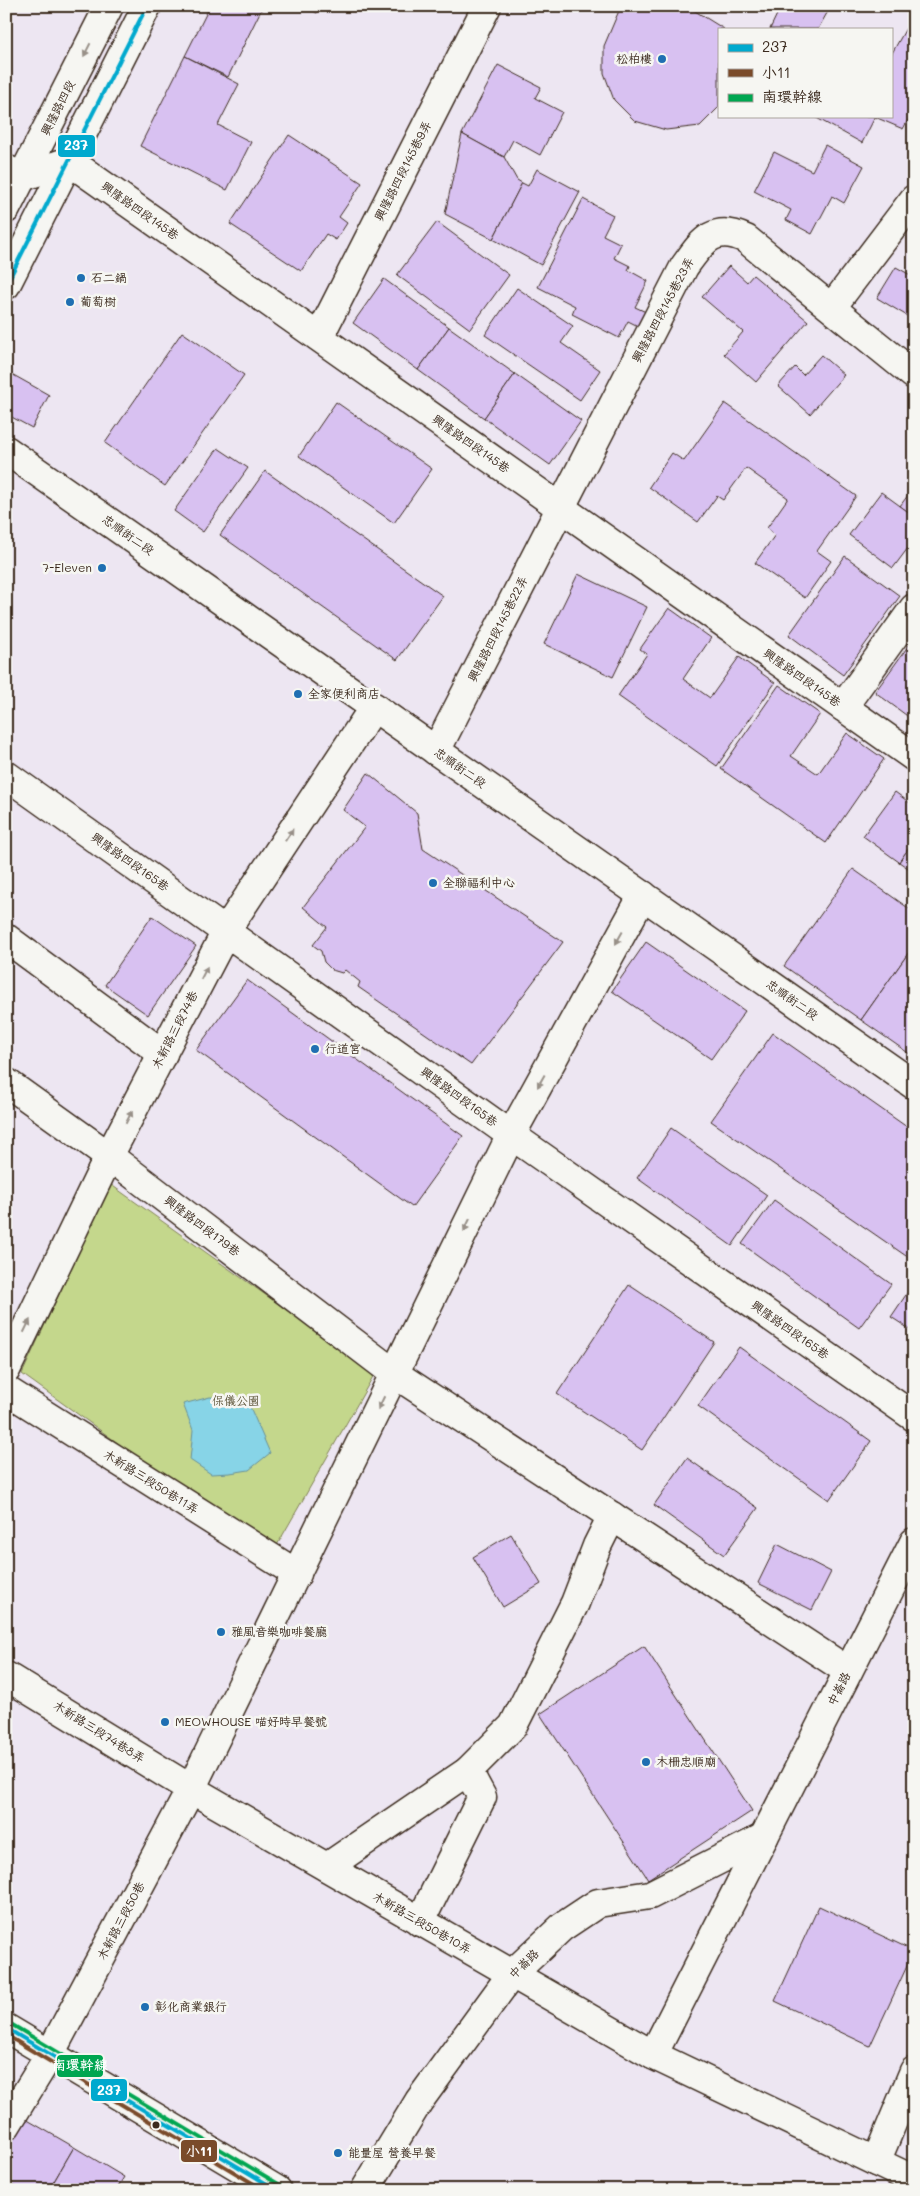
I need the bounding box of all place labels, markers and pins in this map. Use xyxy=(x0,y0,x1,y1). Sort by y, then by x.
place label: 松柏樓 xyxy=(616,50,652,66)
marker: 松柏樓 xyxy=(656,53,668,65)
place label: 石二鍋 xyxy=(91,269,127,285)
marker: 石二鍋 xyxy=(75,272,87,284)
place label: 葡萄樹 xyxy=(80,293,116,309)
marker: 葡萄樹 xyxy=(64,296,76,308)
place label: 7-Eleven xyxy=(43,559,92,575)
marker: 7-Eleven xyxy=(96,562,108,574)
place label: 全家便利商店 xyxy=(308,685,380,701)
marker: 全家便利商店 xyxy=(292,688,304,700)
place label: 全聯福利中心 xyxy=(443,874,515,890)
marker: 全聯福利中心 xyxy=(427,877,439,889)
place label: 行道宮 xyxy=(325,1040,361,1056)
marker: 行道宮 xyxy=(309,1043,321,1055)
place label: 雅風音樂咖啡餐廳 xyxy=(231,1623,327,1639)
marker: 雅風音樂咖啡餐廳 xyxy=(215,1626,227,1638)
place label: MEOWHOUSE 喵好時早餐號 xyxy=(175,1713,327,1729)
marker: MEOWHOUSE 喵好時早餐號 xyxy=(159,1716,171,1728)
place label: 木柵忠順廟 xyxy=(656,1753,716,1769)
marker: 木柵忠順廟 xyxy=(640,1756,652,1768)
place label: 彰化商業銀行 xyxy=(155,1998,227,2014)
marker: 彰化商業銀行 xyxy=(139,2001,151,2013)
unlabelled marker xyxy=(151,2120,161,2130)
place label: 能量屋 營養早餐 xyxy=(348,2144,436,2160)
marker: 能量屋 營養早餐 xyxy=(332,2147,344,2159)

